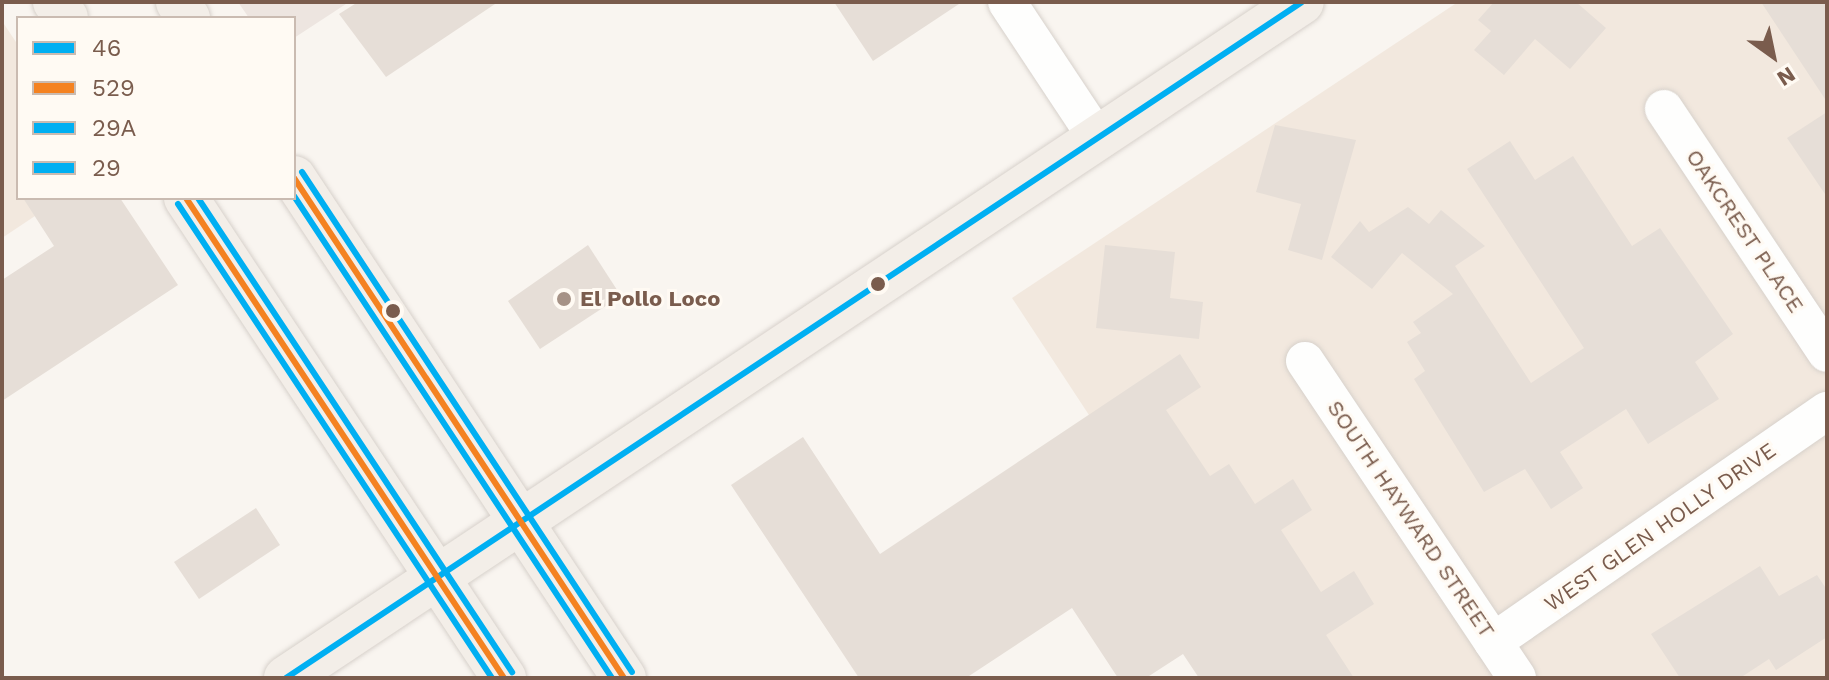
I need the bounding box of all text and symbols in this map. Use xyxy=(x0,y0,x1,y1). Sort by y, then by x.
legend xyxy=(16,16,296,200)
north arrow xyxy=(1733,16,1813,96)
text: 46 xyxy=(92,34,121,62)
text: N xyxy=(1773,62,1800,91)
text: 529 xyxy=(92,74,135,102)
text: 29A xyxy=(92,114,136,142)
street label: OAKCREST PLACE xyxy=(1680,144,1810,318)
text: 29 xyxy=(92,154,121,182)
unlabelled marker xyxy=(870,276,886,292)
place label: El Pollo Loco xyxy=(580,286,721,312)
marker: El Pollo Loco xyxy=(555,290,573,308)
unlabelled marker xyxy=(385,303,401,319)
street label: SOUTH HAYWARD STREET xyxy=(1322,395,1500,643)
street label: WEST GLEN HOLLY DRIVE xyxy=(1539,436,1781,618)

